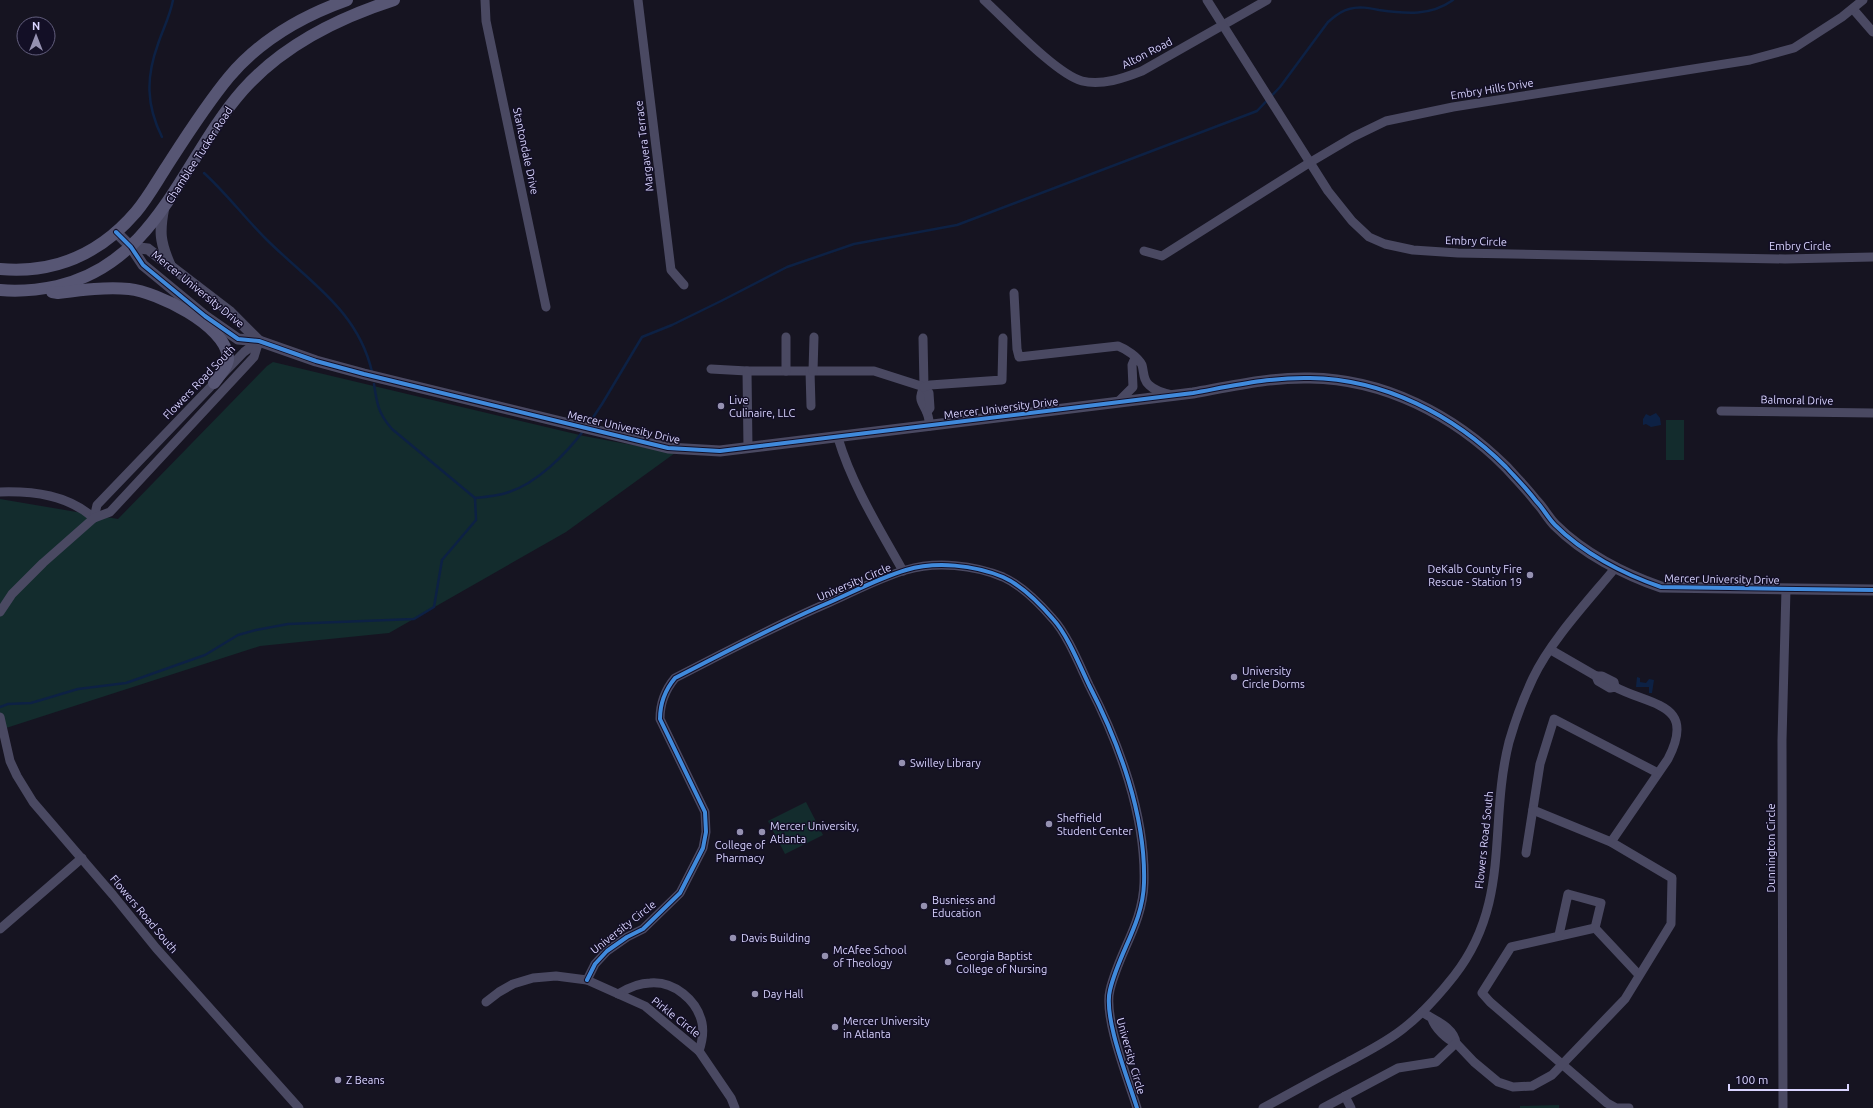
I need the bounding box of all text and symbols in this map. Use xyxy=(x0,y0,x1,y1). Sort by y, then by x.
north arrow xyxy=(16,16,56,56)
text: N xyxy=(32,20,40,32)
street label: Alton Road xyxy=(1120,35,1174,71)
street label: Embry Hills Drive xyxy=(1450,77,1534,101)
street label: Margavera Terrace xyxy=(632,100,656,192)
street label: Chamblee Tucker Road xyxy=(163,104,235,206)
street label: Stantondale Drive xyxy=(511,106,541,196)
street label: Embry Circle xyxy=(1445,234,1507,248)
street label: Embry Circle xyxy=(1769,240,1831,252)
street label: Mercer University Drive xyxy=(149,248,247,330)
street label: Flowers Road South xyxy=(161,343,237,421)
street label: Balmoral Drive xyxy=(1761,393,1833,407)
place label: Live Culinaire, LLC xyxy=(729,394,795,419)
street label: Mercer University Drive xyxy=(943,395,1059,421)
marker: Live Culinaire, LLC xyxy=(716,401,726,411)
street label: Mercer University Drive xyxy=(566,408,682,446)
street label: University Circle xyxy=(815,561,893,603)
place label: DeKalb County Fire Rescue - Station 19 xyxy=(1427,563,1522,588)
marker: DeKalb County Fire Rescue - Station 19 xyxy=(1525,570,1535,580)
street label: Mercer University Drive xyxy=(1664,572,1780,586)
place label: University Circle Dorms xyxy=(1242,665,1305,690)
marker: University Circle Dorms xyxy=(1229,672,1239,682)
place label: Swilley Library xyxy=(910,757,982,769)
marker: Swilley Library xyxy=(897,758,907,768)
street label: Flowers Road South xyxy=(1473,791,1495,889)
street label: Dunnington Circle xyxy=(1765,803,1777,893)
place label: Sheffield Student Center xyxy=(1057,812,1133,837)
marker: Sheffield Student Center xyxy=(1044,819,1054,829)
place label: Mercer University, Atlanta xyxy=(770,820,859,845)
marker: College of Pharmacy xyxy=(735,827,745,837)
marker: Mercer University, Atlanta xyxy=(757,827,767,837)
place label: College of Pharmacy xyxy=(715,839,766,864)
street label: Flowers Road South xyxy=(108,873,180,955)
place label: Busniess and Education xyxy=(932,894,996,919)
street label: University Circle xyxy=(588,898,658,956)
marker: Busniess and Education xyxy=(919,901,929,911)
place label: Davis Building xyxy=(741,932,810,944)
marker: Davis Building xyxy=(728,933,738,943)
place label: McAfee School of Theology xyxy=(833,944,907,969)
place label: Georgia Baptist College of Nursing xyxy=(956,950,1047,975)
marker: McAfee School of Theology xyxy=(820,951,830,961)
marker: Georgia Baptist College of Nursing xyxy=(943,957,953,967)
place label: Day Hall xyxy=(763,988,803,1000)
marker: Day Hall xyxy=(750,989,760,999)
street label: Pirkle Circle xyxy=(649,994,703,1040)
place label: Mercer University in Atlanta xyxy=(843,1015,930,1040)
street label: University Circle xyxy=(1114,1016,1148,1096)
marker: Mercer University in Atlanta xyxy=(830,1022,840,1032)
scale bar xyxy=(1729,1066,1848,1092)
text: 100 m xyxy=(1735,1073,1768,1086)
place label: Z Beans xyxy=(346,1074,385,1086)
marker: Z Beans xyxy=(333,1075,343,1085)

